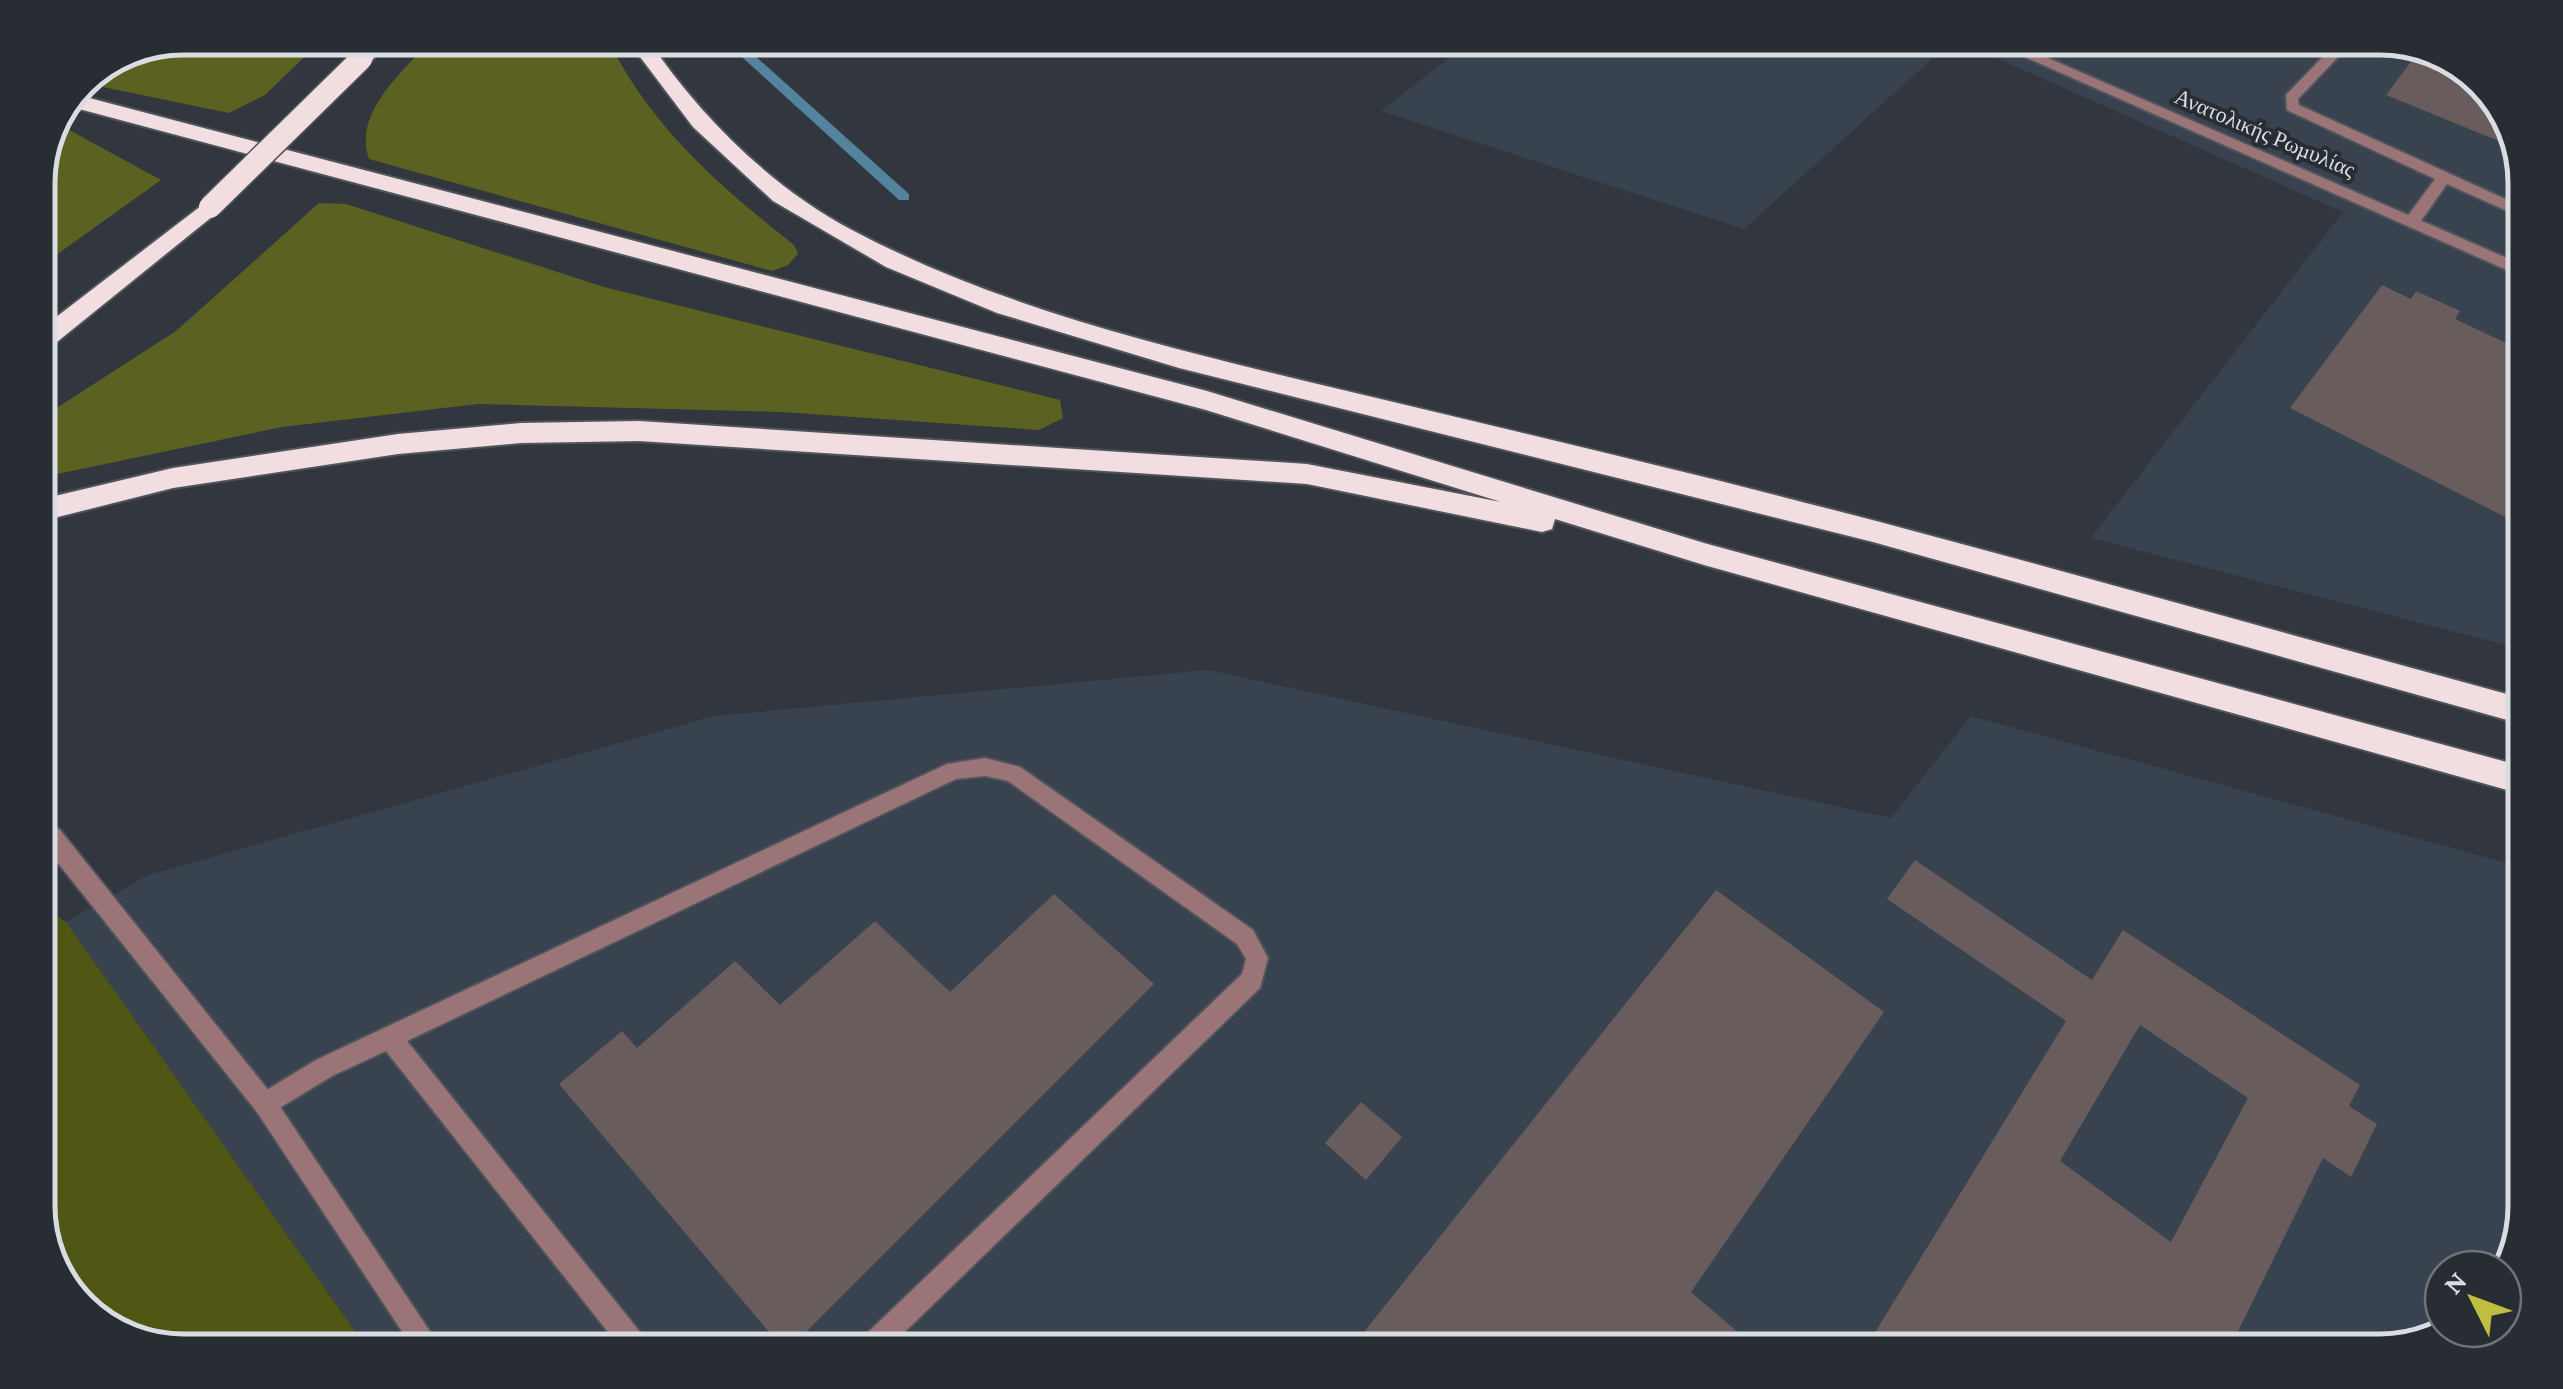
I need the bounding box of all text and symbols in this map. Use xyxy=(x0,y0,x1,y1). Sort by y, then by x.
street label: Ανατολικής Ρωμυλίας xyxy=(2171,84,2359,182)
north arrow xyxy=(2423,1249,2523,1349)
text: N xyxy=(2437,1265,2473,1300)

